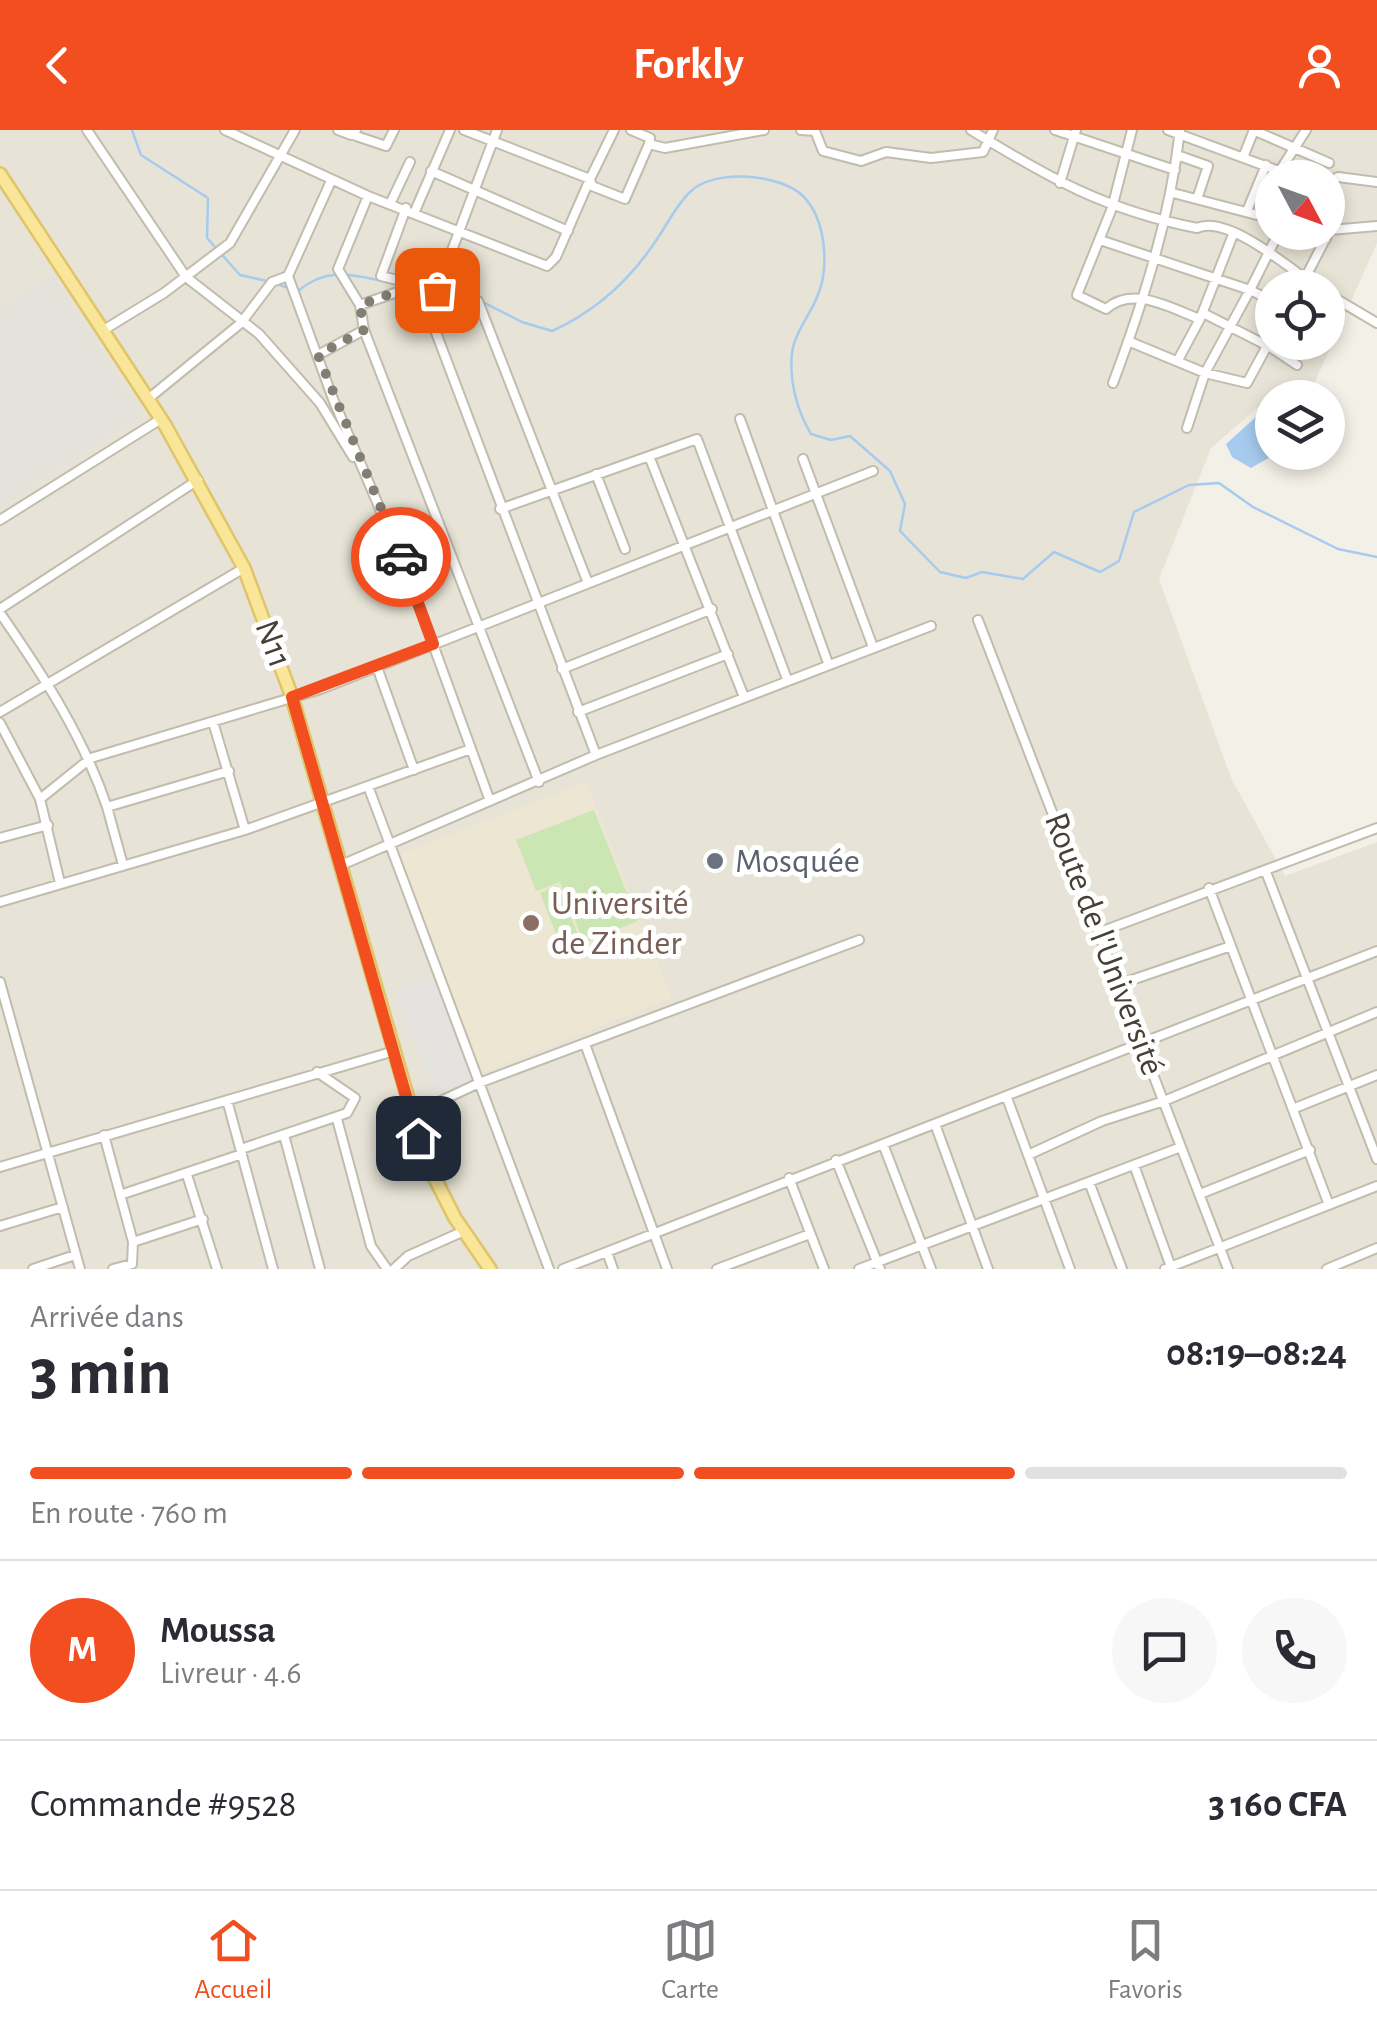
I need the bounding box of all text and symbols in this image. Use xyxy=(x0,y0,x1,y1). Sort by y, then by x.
icon: back xyxy=(30,38,85,93)
icon: person xyxy=(1292,38,1347,93)
text: Forkly xyxy=(633,42,744,87)
north arrow xyxy=(1255,160,1345,250)
map controls xyxy=(1255,160,1345,470)
pin xyxy=(395,248,480,333)
icon: bag xyxy=(410,263,465,318)
button: locate xyxy=(1255,270,1345,360)
button: layers xyxy=(1255,380,1345,470)
courier xyxy=(351,507,451,607)
icon: car xyxy=(374,530,429,585)
street label: N11 xyxy=(248,615,298,673)
street label: Route de l'Université xyxy=(1038,808,1170,1080)
place label: Mosquée xyxy=(735,844,860,879)
marker: Mosquée xyxy=(704,850,726,872)
place label: Université de Zinder xyxy=(551,886,689,961)
marker: Université de Zinder xyxy=(520,912,542,934)
pin xyxy=(376,1096,461,1181)
icon: home xyxy=(391,1111,446,1166)
text: Arrivée dans xyxy=(30,1301,184,1333)
text: 08:19–08:24 xyxy=(1166,1335,1347,1373)
text: 3 min xyxy=(30,1341,172,1406)
text: En route · 760 m xyxy=(30,1497,228,1529)
button: chat xyxy=(1112,1598,1217,1703)
button: phone xyxy=(1242,1598,1347,1703)
text: Moussa xyxy=(160,1612,276,1650)
text: M xyxy=(67,1631,98,1669)
text: Livreur · 4.6 xyxy=(160,1657,302,1689)
text: Commande #9528 xyxy=(30,1786,297,1824)
text: 3 160 CFA xyxy=(1208,1786,1347,1824)
tab: Accueil xyxy=(194,1913,272,2007)
tab: Carte xyxy=(661,1913,719,2007)
tab: Favoris xyxy=(1108,1913,1183,2007)

